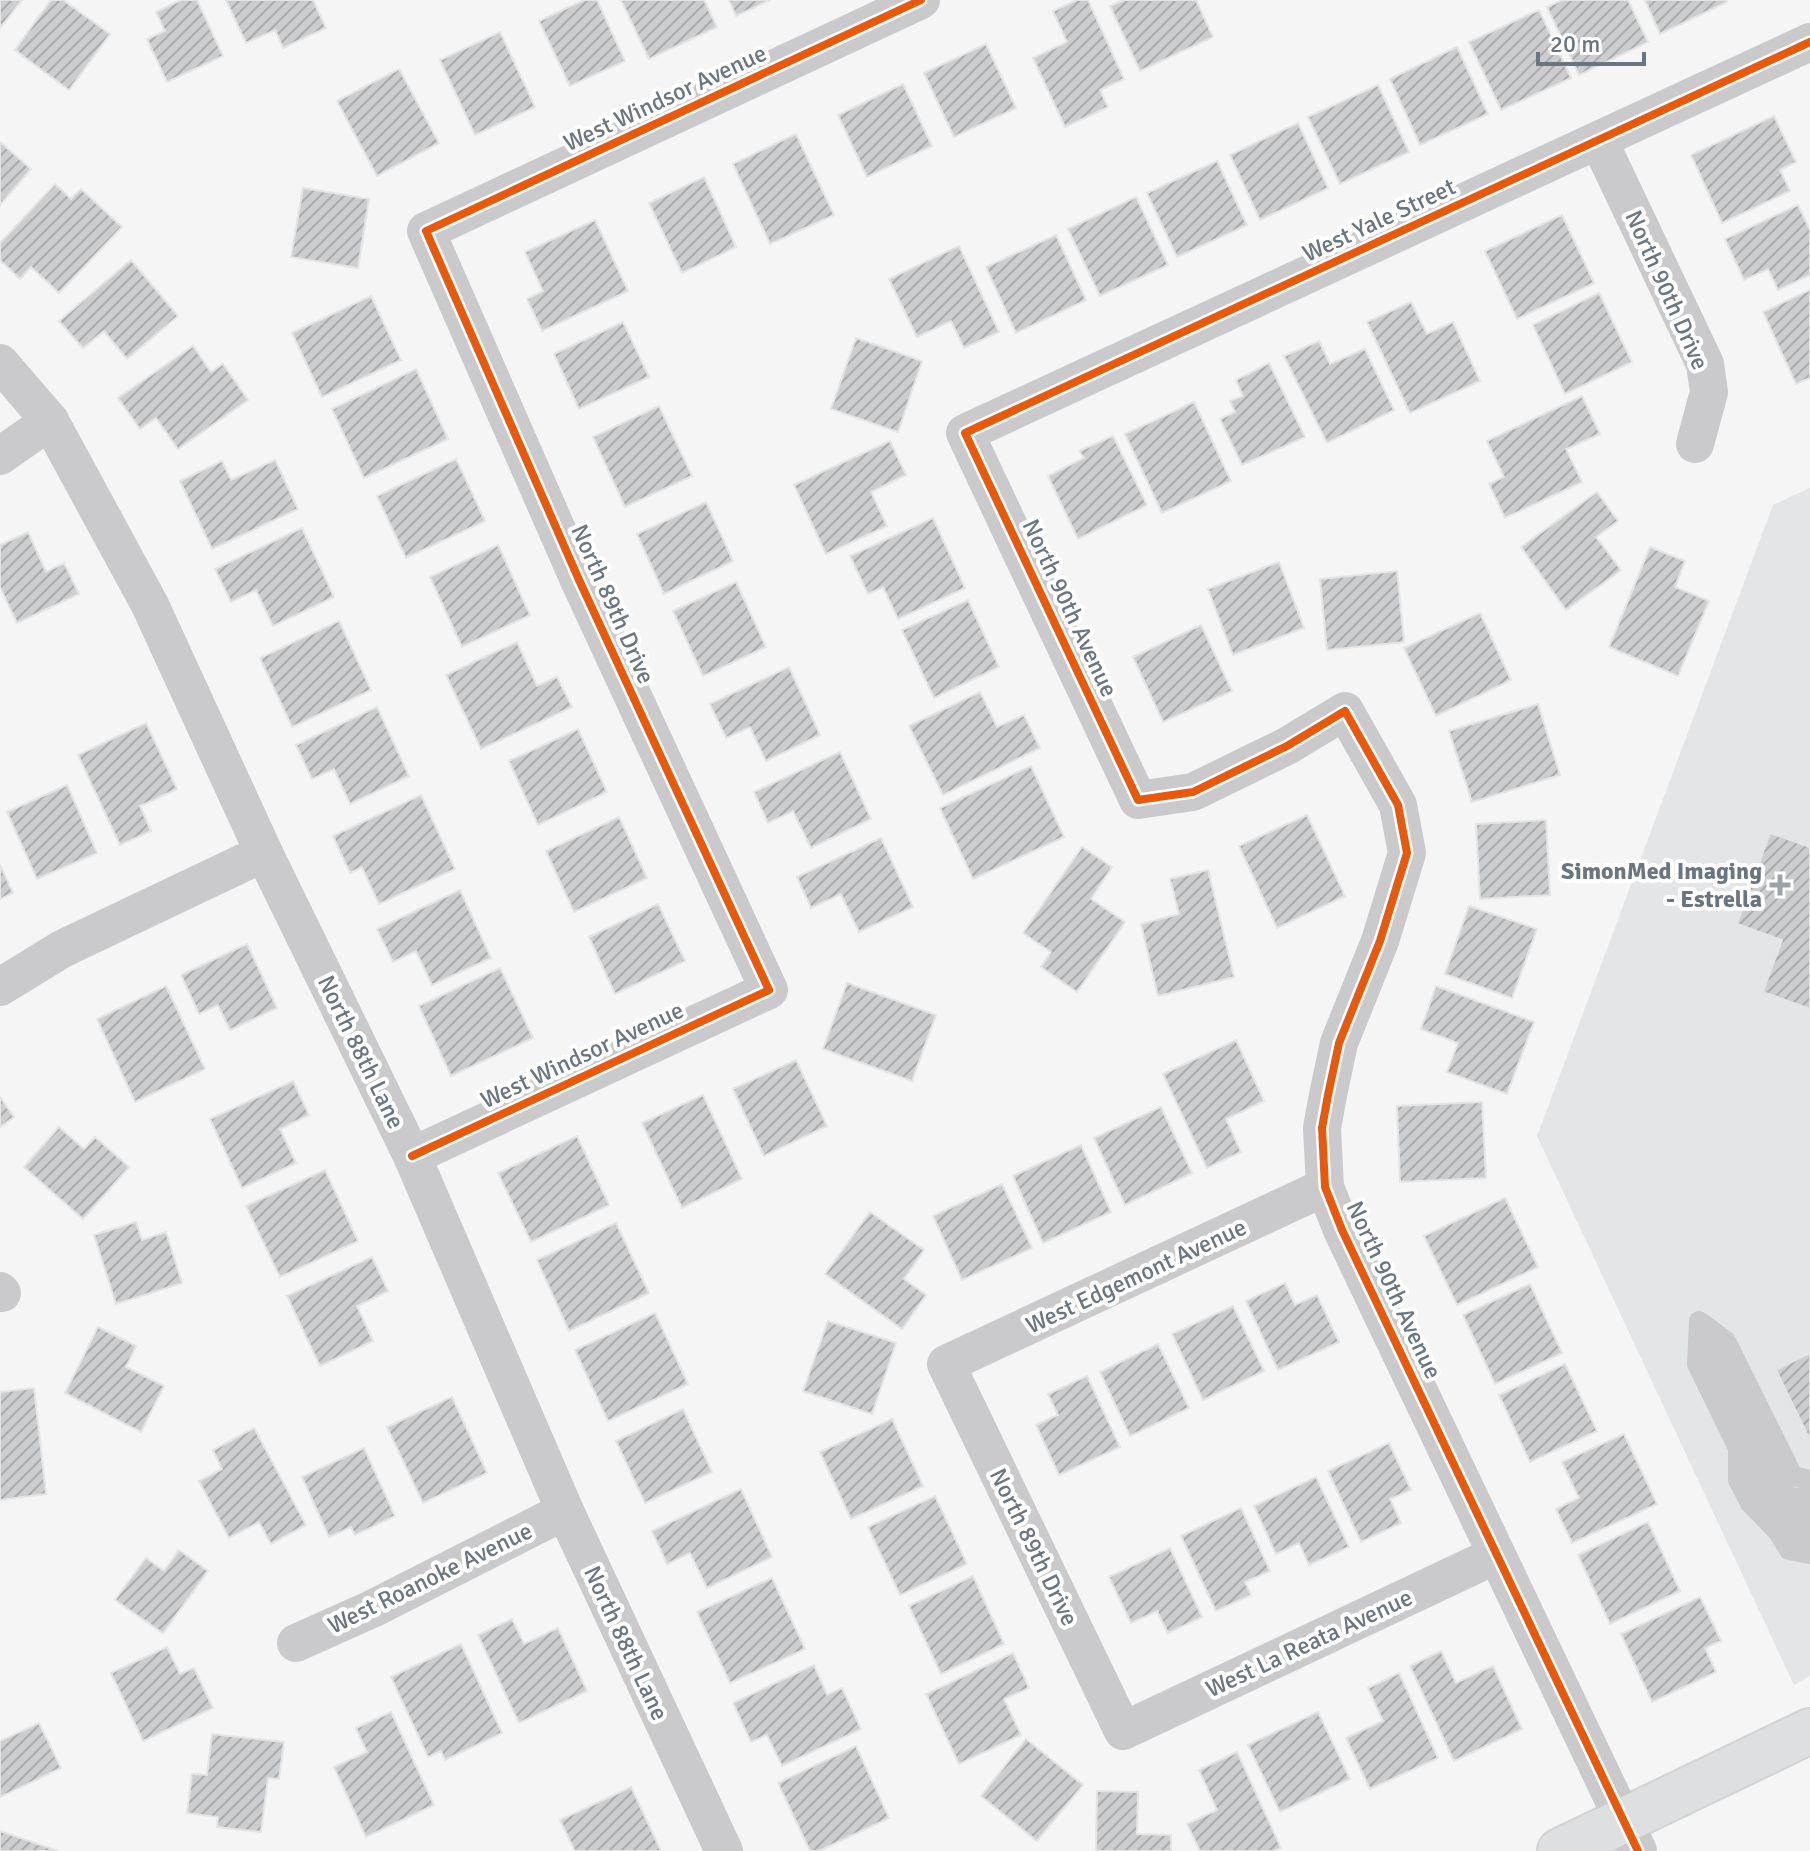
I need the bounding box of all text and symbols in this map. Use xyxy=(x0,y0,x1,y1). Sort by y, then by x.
scale bar xyxy=(1538,16,1644,66)
text: 20 m xyxy=(1550,29,1600,59)
street label: West Windsor Avenue xyxy=(559,38,771,158)
street label: West Yale Street xyxy=(1298,171,1460,269)
street label: North 90th Drive xyxy=(1618,206,1716,374)
street label: North 90th Avenue xyxy=(1016,514,1124,702)
street label: North 89th Drive xyxy=(564,520,662,688)
place label: SimonMed Imaging - Estrella xyxy=(1561,856,1762,914)
marker: SimonMed Imaging - Estrella xyxy=(1769,874,1791,896)
street label: North 88th Lane xyxy=(311,970,411,1134)
street label: West Windsor Avenue xyxy=(476,995,688,1115)
street label: North 90th Avenue xyxy=(1340,1196,1448,1384)
street label: West Edgemont Avenue xyxy=(1021,1212,1251,1340)
street label: North 89th Drive xyxy=(983,1463,1085,1631)
street label: West Roanoke Avenue xyxy=(323,1515,537,1641)
street label: North 88th Lane xyxy=(577,1561,675,1725)
street label: West La Reata Avenue xyxy=(1201,1582,1417,1704)

